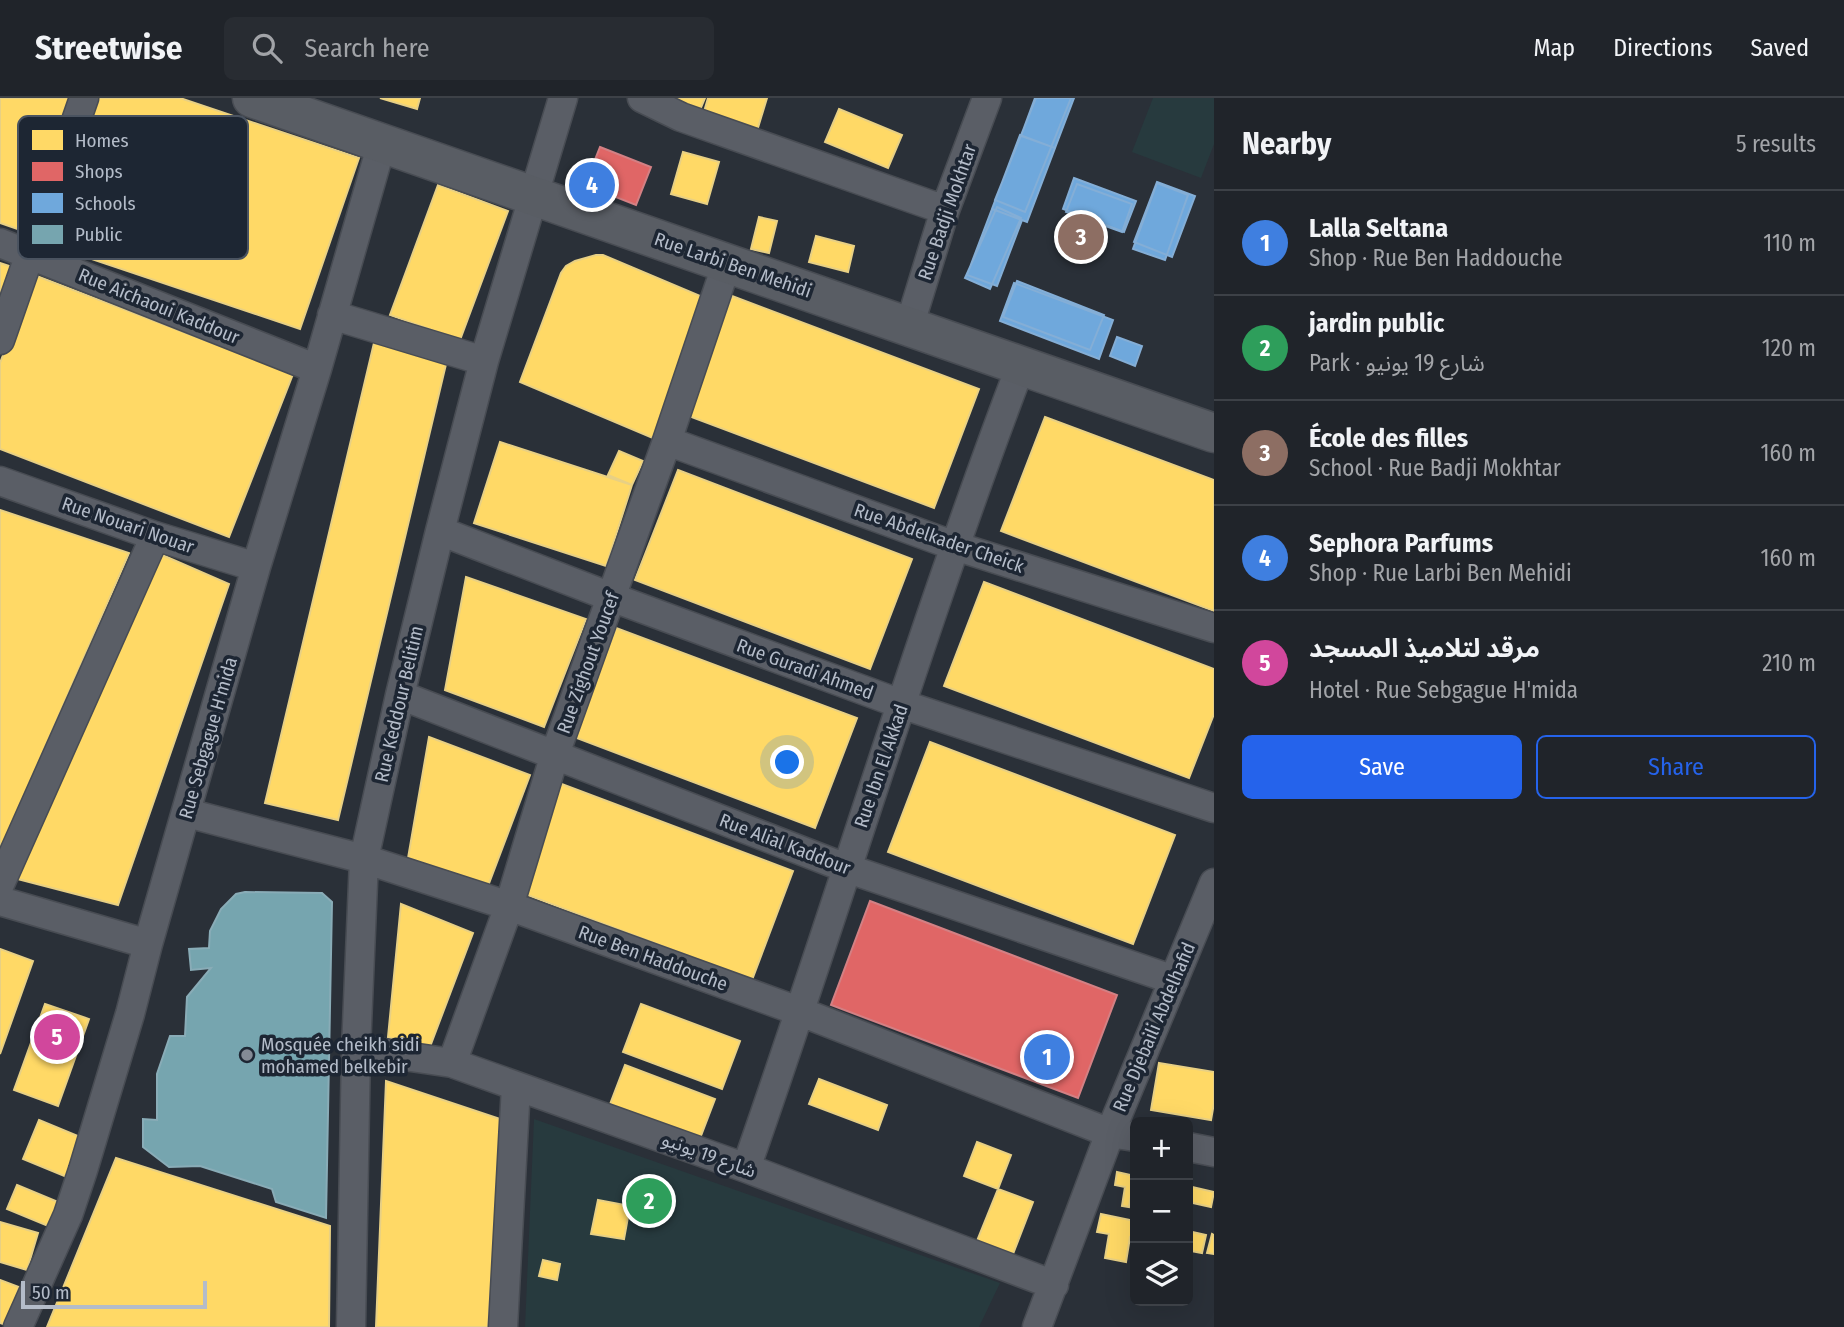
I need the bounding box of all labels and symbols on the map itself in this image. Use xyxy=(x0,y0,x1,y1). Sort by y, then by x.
legend xyxy=(18,116,248,259)
text: Homes xyxy=(75,129,129,152)
street label: Rue Badji Mokhtar xyxy=(913,141,981,283)
pin: 4 xyxy=(569,159,615,211)
text: Shops xyxy=(75,160,123,183)
text: Schools xyxy=(75,192,136,215)
pin: 3 xyxy=(1058,211,1104,263)
text: Public xyxy=(75,223,122,246)
street label: Rue Larbi Ben Mehidi xyxy=(651,227,815,303)
street label: Rue Aichaoui Kaddour xyxy=(75,263,243,349)
street label: Rue Nouari Nouar xyxy=(59,492,197,558)
street label: Rue Abdelkader Cheick xyxy=(851,498,1027,578)
street label: Rue Zighout Youcef xyxy=(552,588,625,737)
street label: Rue Keddour Belitim xyxy=(370,624,428,784)
street label: Rue Guradi Ahmed xyxy=(733,634,877,704)
street label: Rue Sebgague H'mida xyxy=(174,654,242,822)
street label: Rue Ibn El Akkad xyxy=(849,701,913,831)
your location xyxy=(770,745,804,779)
street label: Rue Alial Kaddour xyxy=(716,808,854,880)
street label: Rue Ben Haddouche xyxy=(575,920,731,996)
street label: Rue Djebaili Abdelhafid xyxy=(1108,939,1200,1115)
pin: 5 xyxy=(34,1011,80,1063)
pin: 1 xyxy=(1024,1031,1070,1083)
place label: Mosquée cheikh sidi mohamed belkebir xyxy=(261,1033,420,1078)
marker: Mosquée cheikh sidi mohamed belkebir xyxy=(239,1047,255,1063)
street label: شارع 19 يونيو xyxy=(658,1127,759,1185)
pin: 2 xyxy=(626,1175,672,1227)
scale bar xyxy=(21,1278,206,1310)

